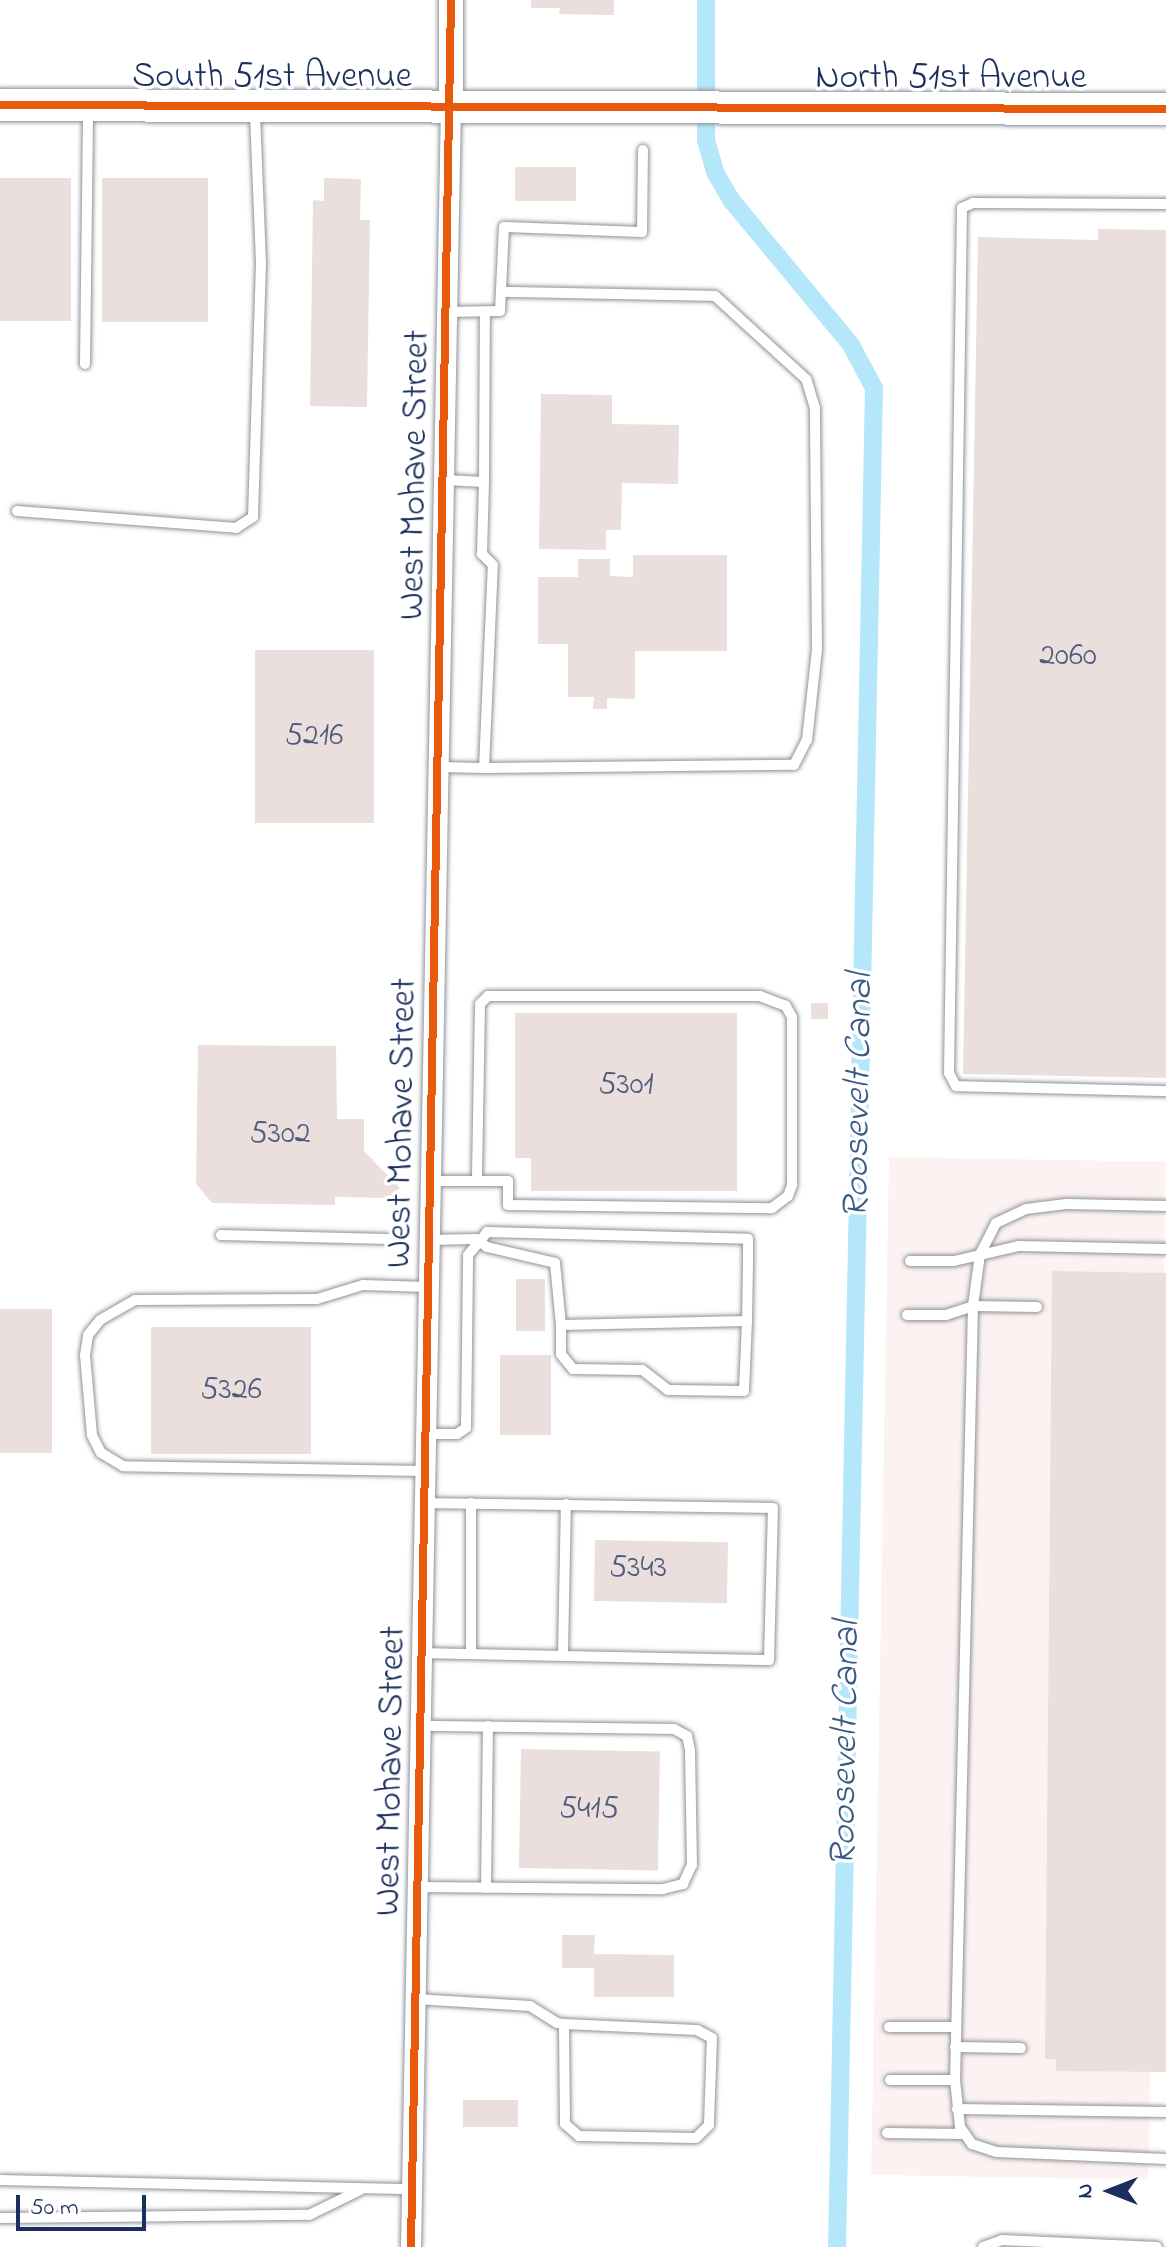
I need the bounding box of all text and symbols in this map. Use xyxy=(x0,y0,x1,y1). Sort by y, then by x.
street label: South 51st Avenue xyxy=(132,56,412,100)
street label: North 51st Avenue xyxy=(815,57,1087,101)
street label: West Mohave Street xyxy=(392,329,440,621)
house number: 2060 xyxy=(1039,638,1097,676)
house number: 5216 xyxy=(285,718,343,756)
water label: Roosevelt Canal xyxy=(835,973,885,1219)
street label: West Mohave Street xyxy=(379,977,427,1269)
house number: 5301 xyxy=(598,1067,654,1105)
house number: 5302 xyxy=(249,1116,311,1154)
house number: 5326 xyxy=(200,1372,262,1410)
house number: 5343 xyxy=(609,1550,667,1588)
water label: Roosevelt Canal xyxy=(822,1621,872,1867)
street label: West Mohave Street xyxy=(368,1625,416,1917)
house number: 5415 xyxy=(559,1791,619,1829)
north arrow xyxy=(1070,2151,1150,2231)
scale bar xyxy=(20,2179,150,2229)
text: N xyxy=(1070,2184,1102,2198)
text: 50 m xyxy=(30,2191,79,2226)

